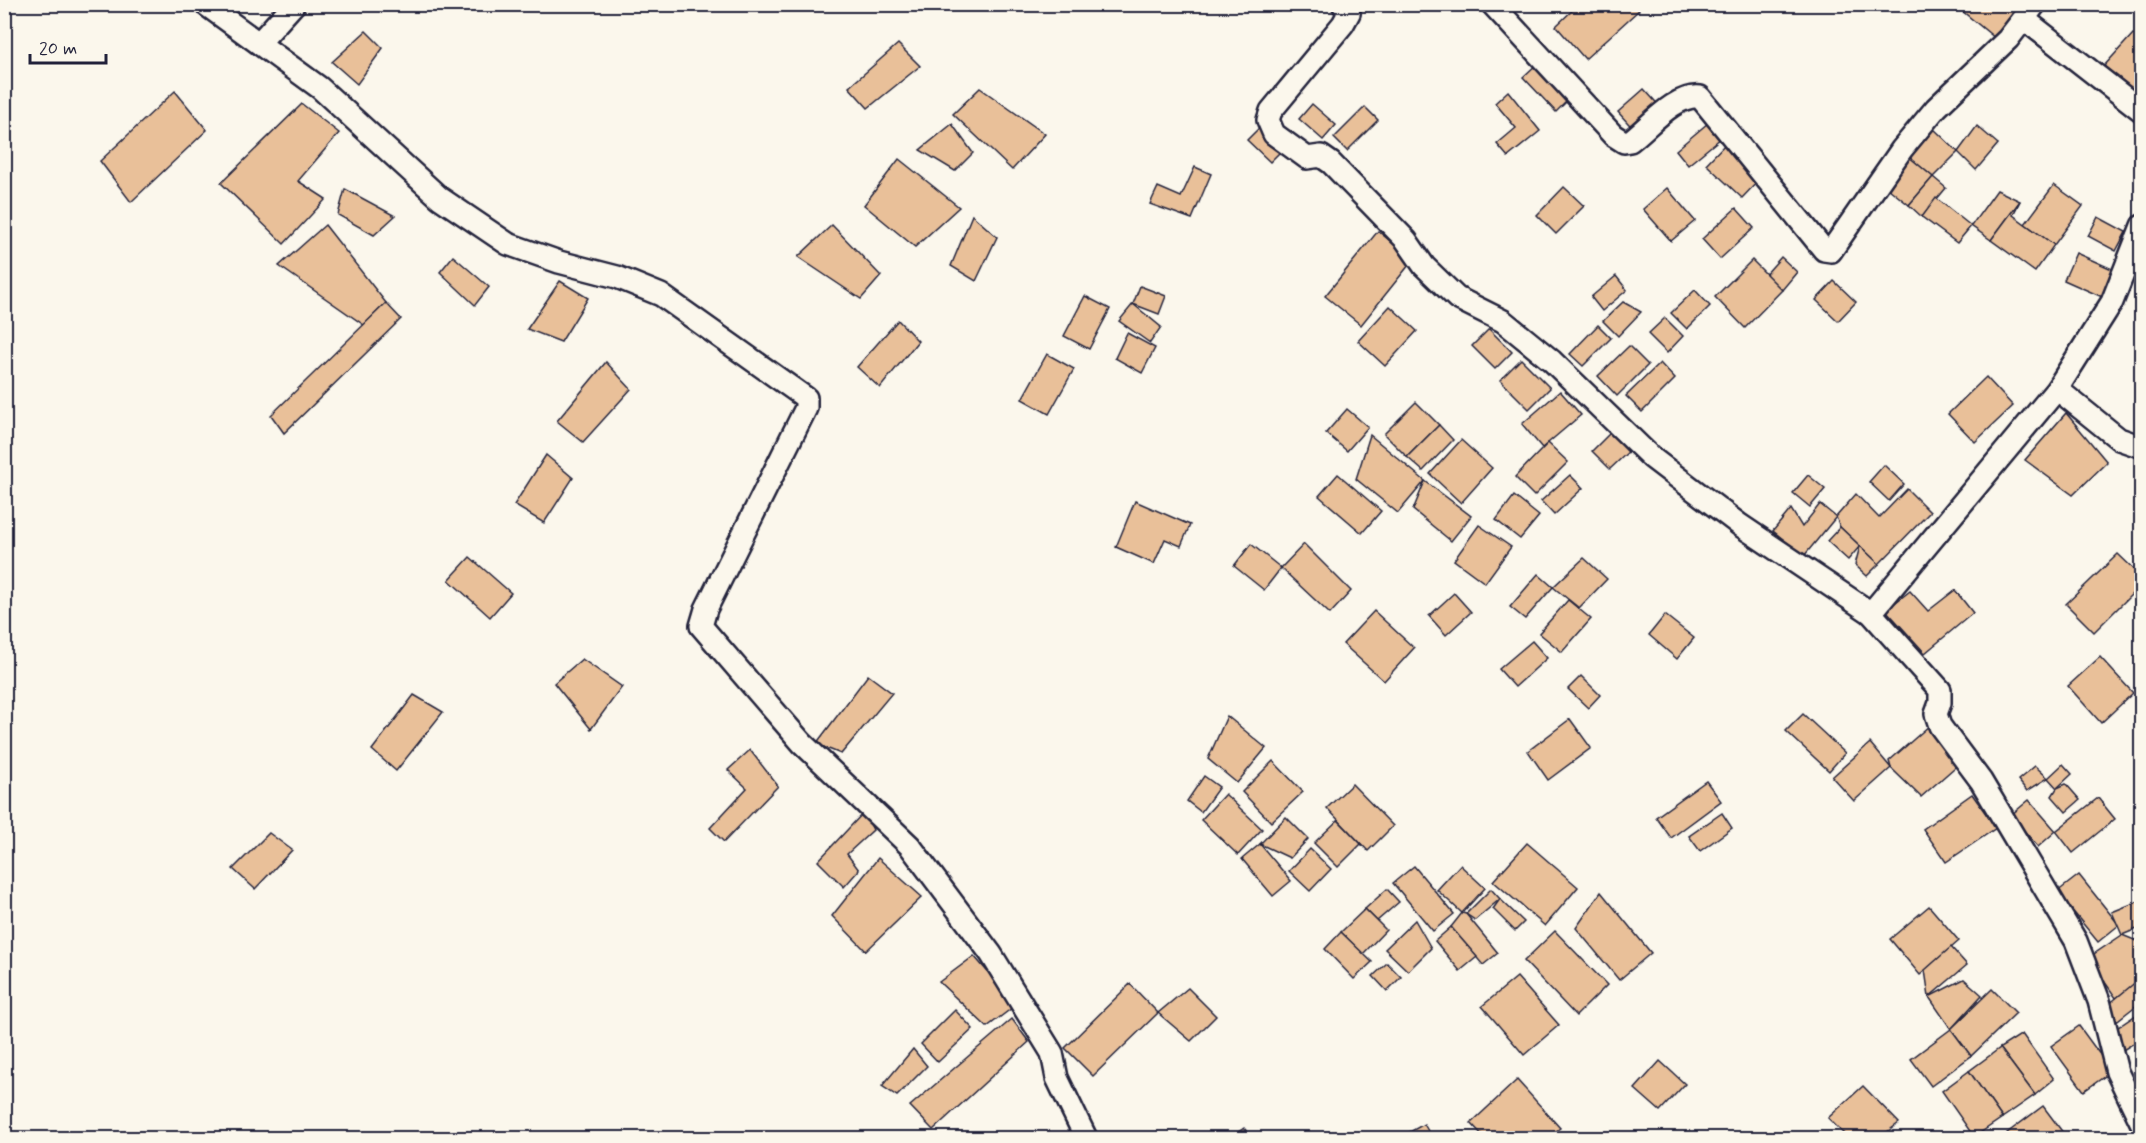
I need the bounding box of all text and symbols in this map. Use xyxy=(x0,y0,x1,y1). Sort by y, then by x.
scale bar xyxy=(30,27,106,65)
text: 20 m xyxy=(39,37,77,61)

